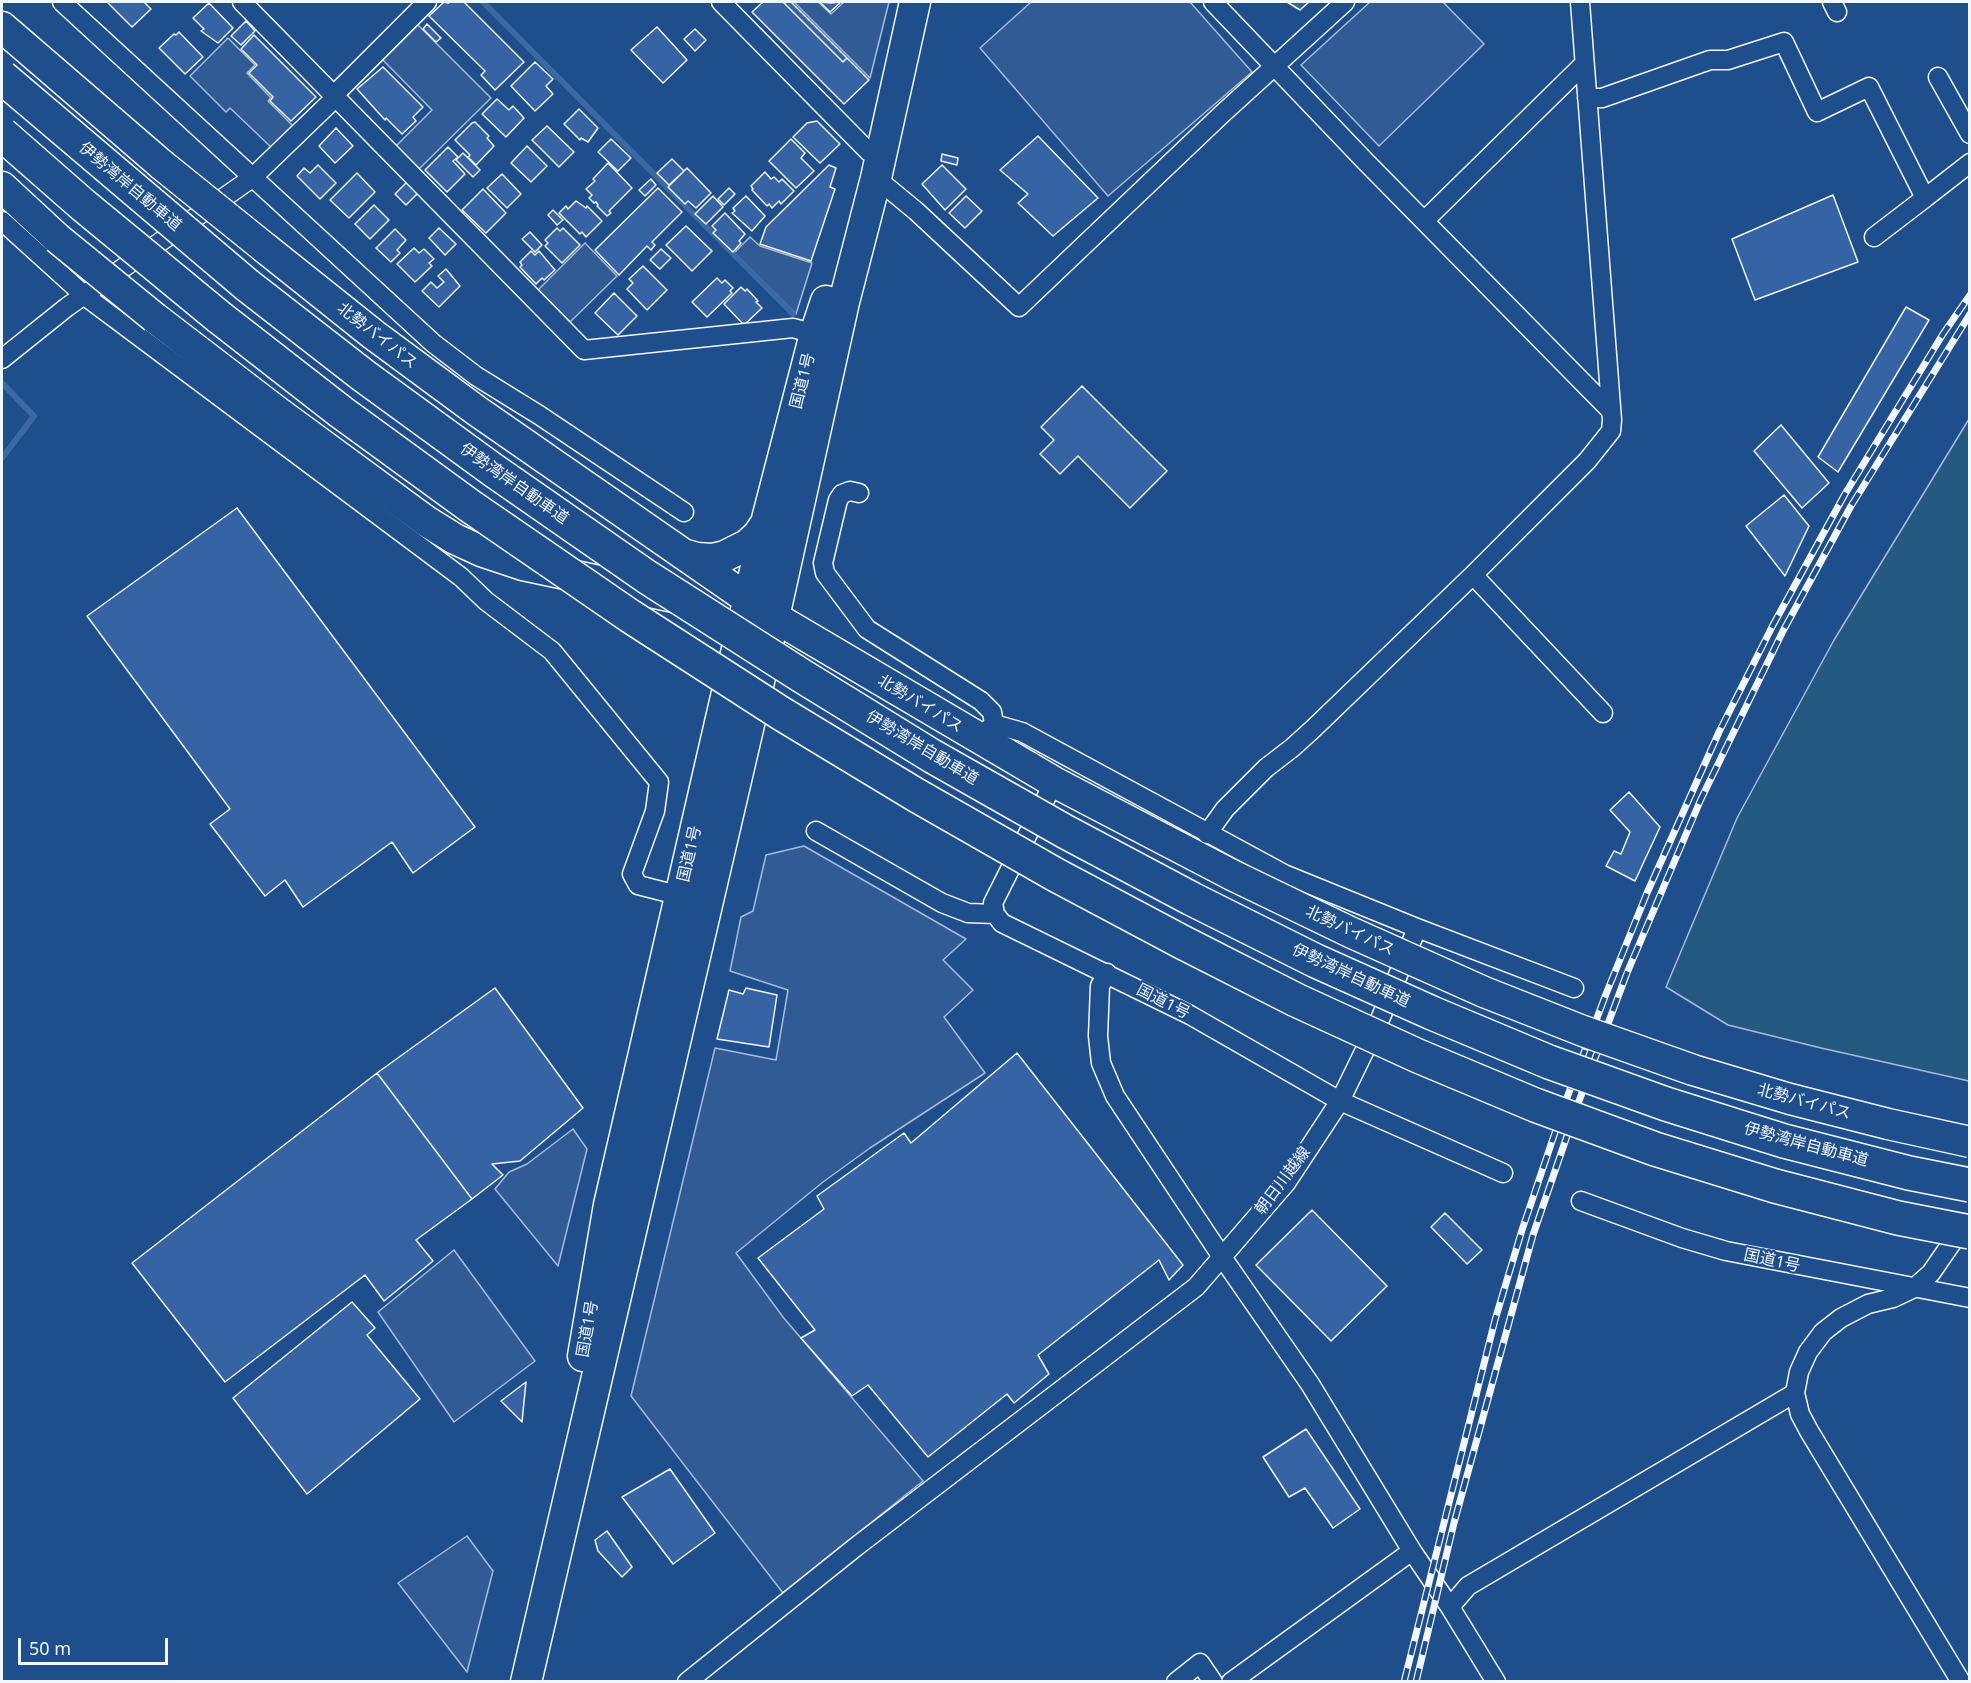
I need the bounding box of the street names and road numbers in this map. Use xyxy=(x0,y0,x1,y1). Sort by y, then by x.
street label: 伊勢湾岸自動車道 xyxy=(75,139,185,235)
street label: 北勢バイパス xyxy=(333,299,421,373)
street label: 国道1号 xyxy=(787,351,819,411)
street label: 伊勢湾岸自動車道 xyxy=(456,439,572,529)
street label: 北勢バイパス xyxy=(874,671,966,737)
street label: 伊勢湾岸自動車道 xyxy=(862,707,982,789)
street label: 国道1号 xyxy=(674,824,706,884)
street label: 北勢バイパス xyxy=(1302,902,1398,960)
street label: 伊勢湾岸自動車道 xyxy=(1289,940,1413,1012)
street label: 国道1号 xyxy=(1133,980,1193,1024)
street label: 北勢バイパス xyxy=(1755,1080,1853,1124)
street label: 伊勢湾岸自動車道 xyxy=(1742,1119,1870,1171)
street label: 朝日川越線 xyxy=(1251,1143,1315,1219)
street label: 国道1号 xyxy=(1742,1246,1802,1276)
street label: 国道1号 xyxy=(574,1299,602,1359)

